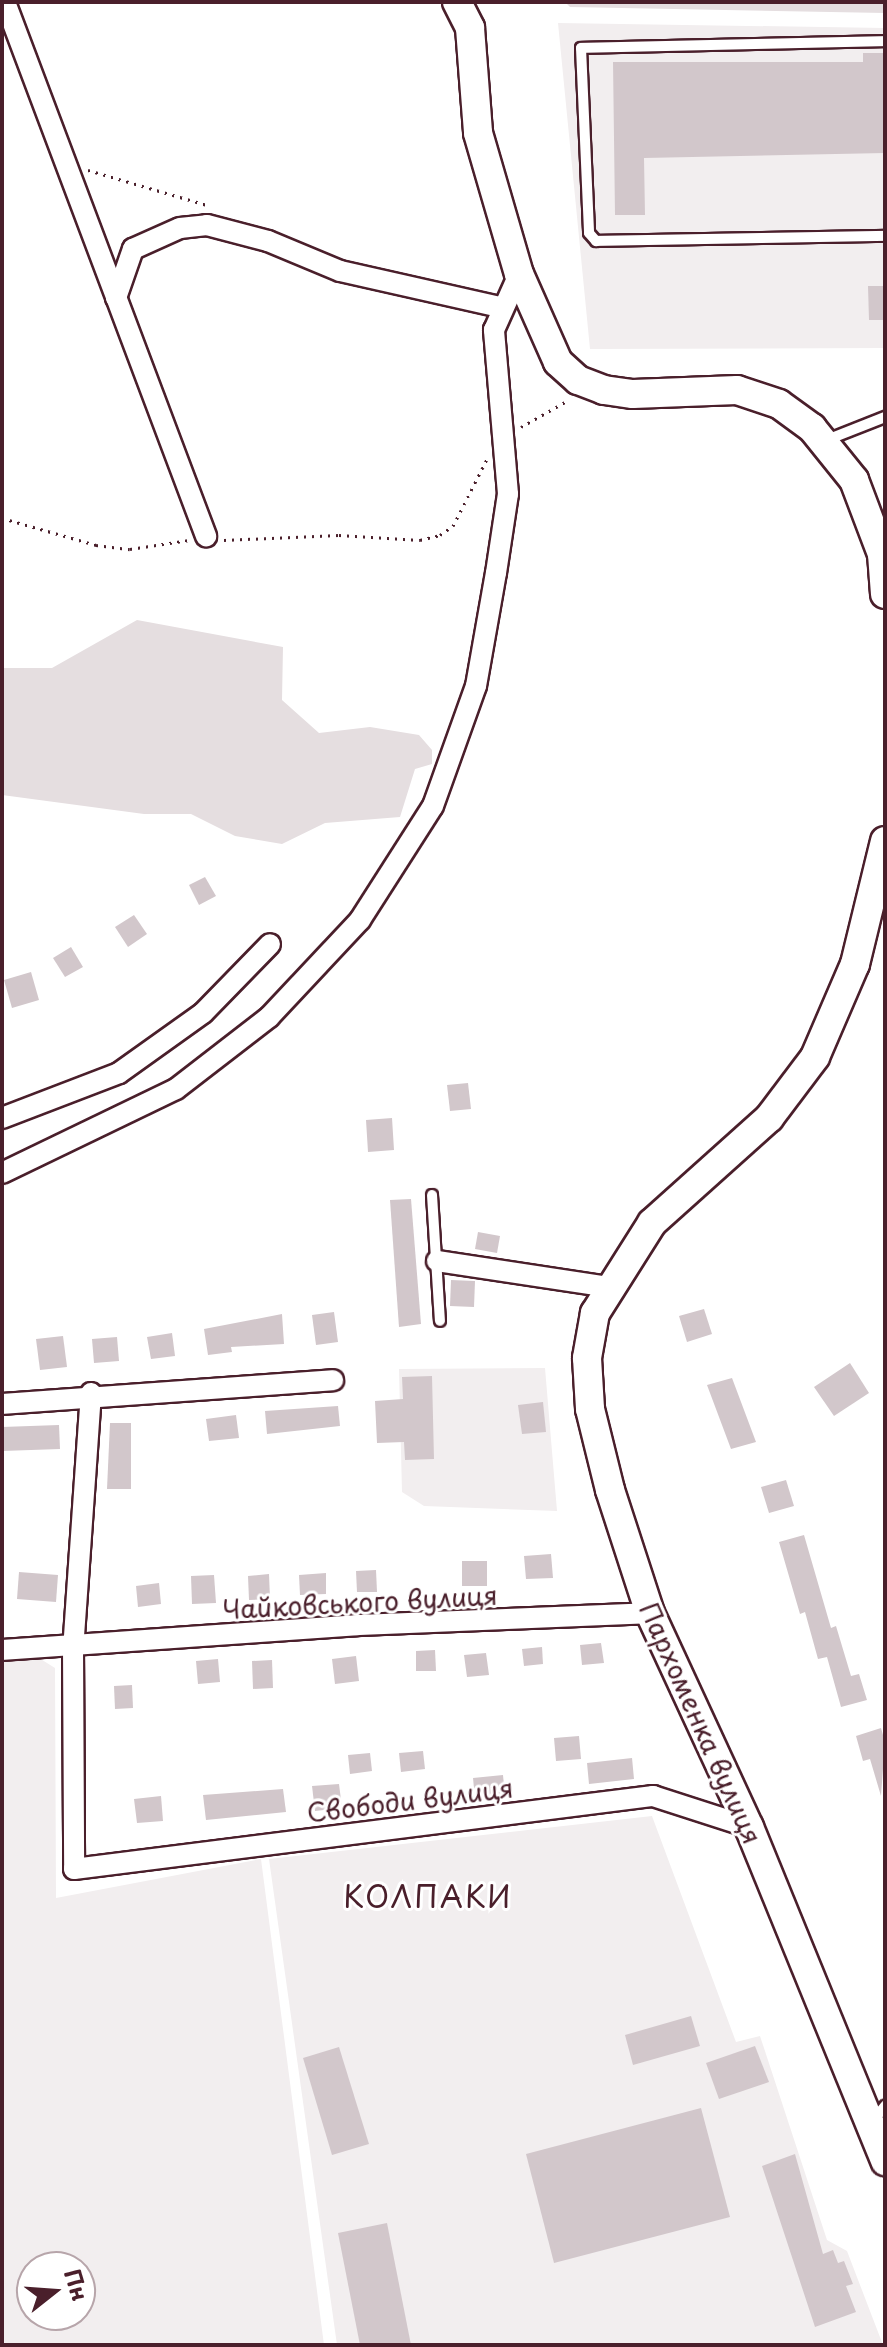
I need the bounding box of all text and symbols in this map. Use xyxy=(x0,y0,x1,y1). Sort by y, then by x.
street label: Чайковського вулиця xyxy=(221,1579,499,1625)
street label: Пархоменка вулиця xyxy=(633,1597,769,1849)
street label: Свободи вулиця xyxy=(305,1772,515,1828)
district label: КОЛПАКИ xyxy=(345,1878,511,1914)
north arrow xyxy=(16,2251,96,2331)
text: Пн xyxy=(57,2264,98,2304)

